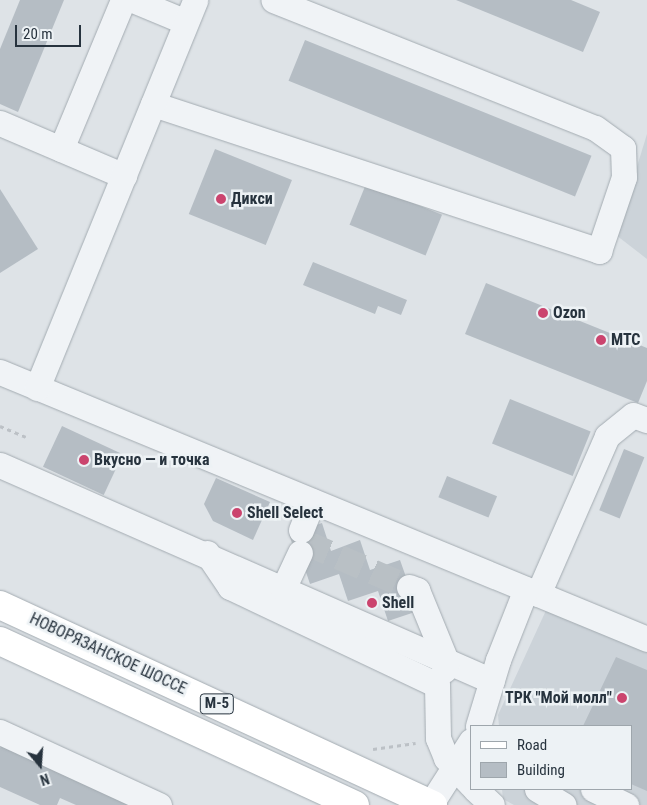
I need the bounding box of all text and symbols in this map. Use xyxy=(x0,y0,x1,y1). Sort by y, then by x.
scale bar xyxy=(18,15,84,47)
text: 20 m xyxy=(23,25,53,43)
place label: Дикси xyxy=(231,189,273,209)
marker: Дикси xyxy=(215,193,227,205)
place label: Ozon xyxy=(553,303,586,323)
marker: Ozon xyxy=(537,307,549,319)
place label: МТС xyxy=(611,330,640,350)
marker: МТС xyxy=(595,334,607,346)
place label: Вкусно — и точка xyxy=(94,450,209,470)
marker: Вкусно — и точка xyxy=(78,454,90,466)
place label: Shell Select xyxy=(247,503,323,523)
marker: Shell Select xyxy=(231,507,243,519)
place label: Shell xyxy=(382,593,414,613)
marker: Shell xyxy=(366,597,378,609)
street label: НОВОРЯЗАНСКОЕ ШОССЕ xyxy=(26,609,190,699)
place label: ТРК "Мой молл" xyxy=(505,688,612,708)
road number: М-5 xyxy=(200,692,234,716)
marker: ТРК "Мой молл" xyxy=(616,692,628,704)
legend xyxy=(470,725,632,790)
text: Road xyxy=(517,736,547,754)
north arrow xyxy=(15,740,65,790)
text: Building xyxy=(517,761,565,779)
text: N xyxy=(38,770,51,788)

